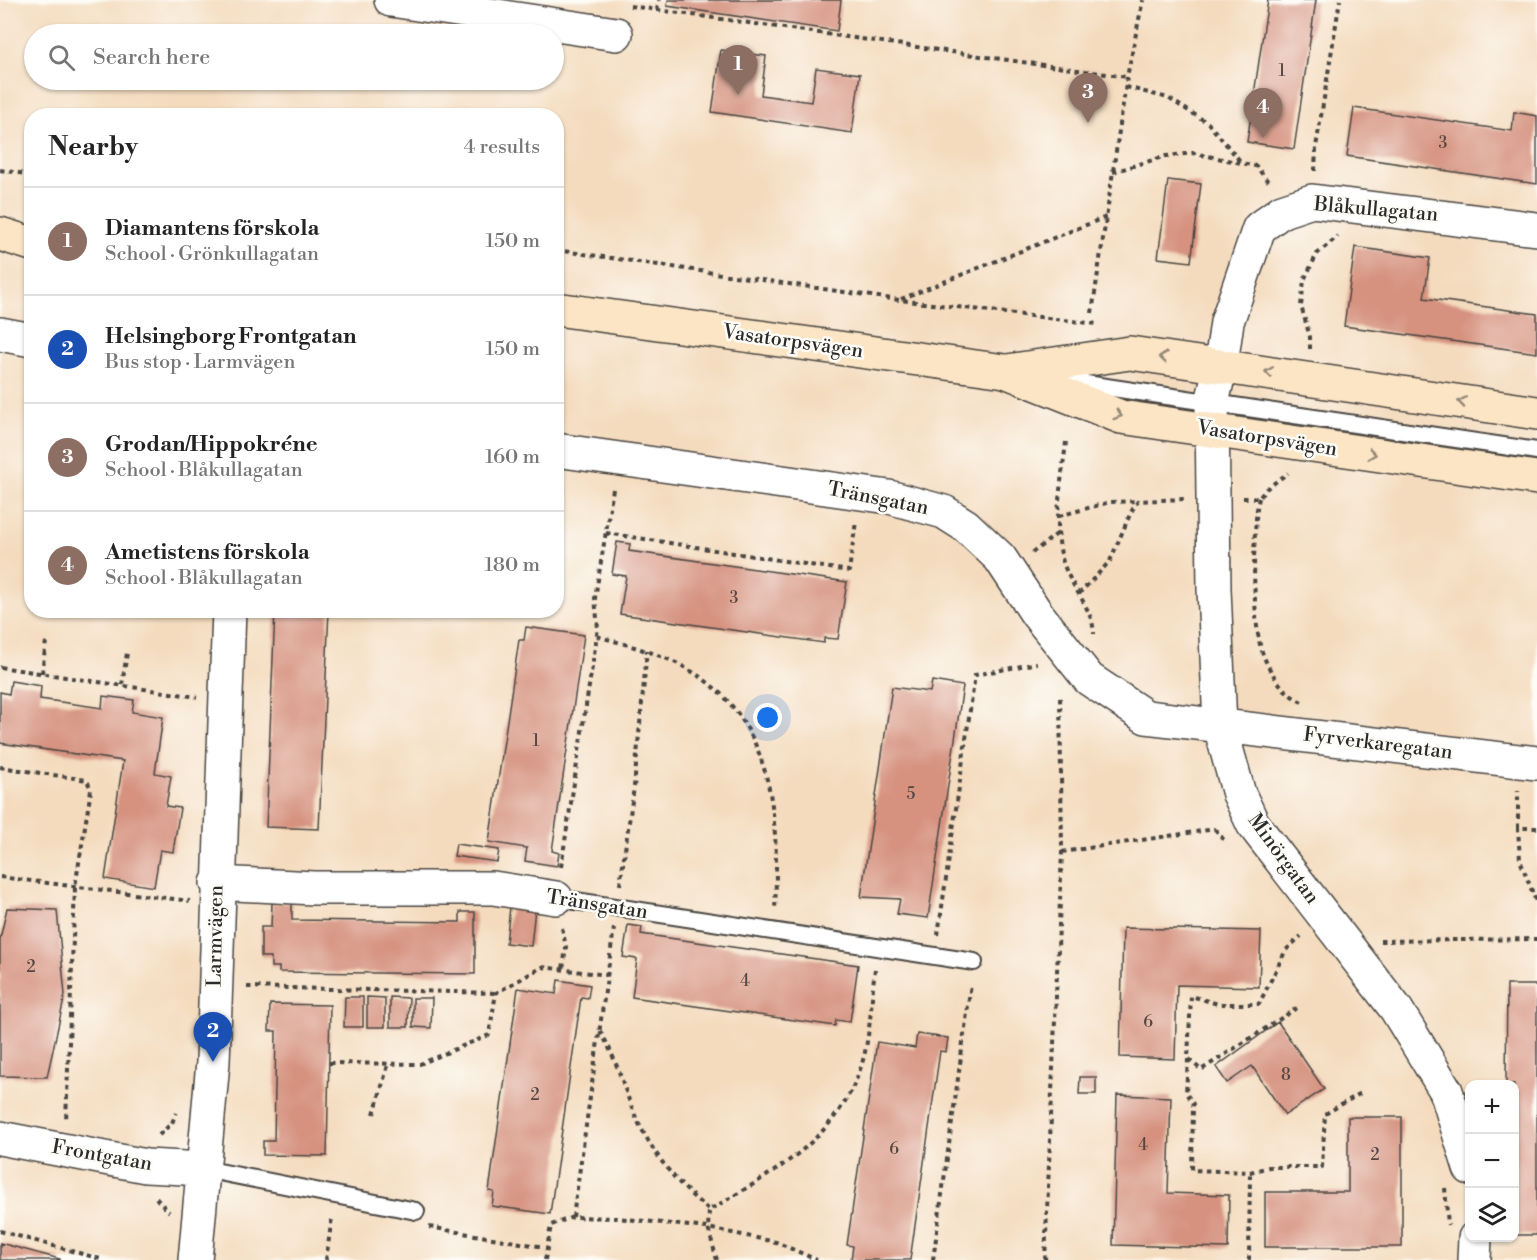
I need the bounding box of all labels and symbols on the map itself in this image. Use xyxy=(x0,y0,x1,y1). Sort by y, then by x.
pin: 1 xyxy=(718,46,758,95)
house number: 1 xyxy=(1279,61,1286,81)
pin: 3 xyxy=(1068,74,1108,123)
pin: 4 xyxy=(1244,88,1282,138)
house number: 3 xyxy=(1439,133,1448,153)
street label: Blåkullagatan xyxy=(1312,192,1439,228)
street label: Vasatorpsvägen xyxy=(720,320,865,364)
one-way arrow xyxy=(1159,351,1168,364)
one-way arrow xyxy=(1264,366,1274,378)
one-way arrow xyxy=(1457,396,1466,408)
one-way arrow xyxy=(1112,408,1123,420)
street label: Vasatorpsvägen xyxy=(1194,415,1339,462)
one-way arrow xyxy=(1368,448,1377,460)
street label: Tränsgatan xyxy=(825,477,931,521)
house number: 3 xyxy=(730,588,739,608)
your location xyxy=(753,703,782,732)
street label: Fyrverkaregatan xyxy=(1302,722,1454,766)
house number: 1 xyxy=(533,731,540,751)
house number: 5 xyxy=(907,784,916,804)
street label: Minörgatan xyxy=(1242,809,1324,909)
street label: Larmvägen xyxy=(203,885,229,987)
street label: Tränsgatan xyxy=(544,885,650,925)
house number: 2 xyxy=(26,957,36,977)
house number: 4 xyxy=(740,971,750,991)
pin: 2 xyxy=(194,1012,232,1062)
house number: 6 xyxy=(1143,1012,1153,1032)
house number: 8 xyxy=(1281,1065,1291,1085)
house number: 2 xyxy=(530,1085,540,1105)
street label: Frontgatan xyxy=(50,1135,154,1177)
house number: 4 xyxy=(1138,1135,1148,1155)
house number: 6 xyxy=(889,1139,899,1159)
house number: 2 xyxy=(1370,1145,1380,1165)

